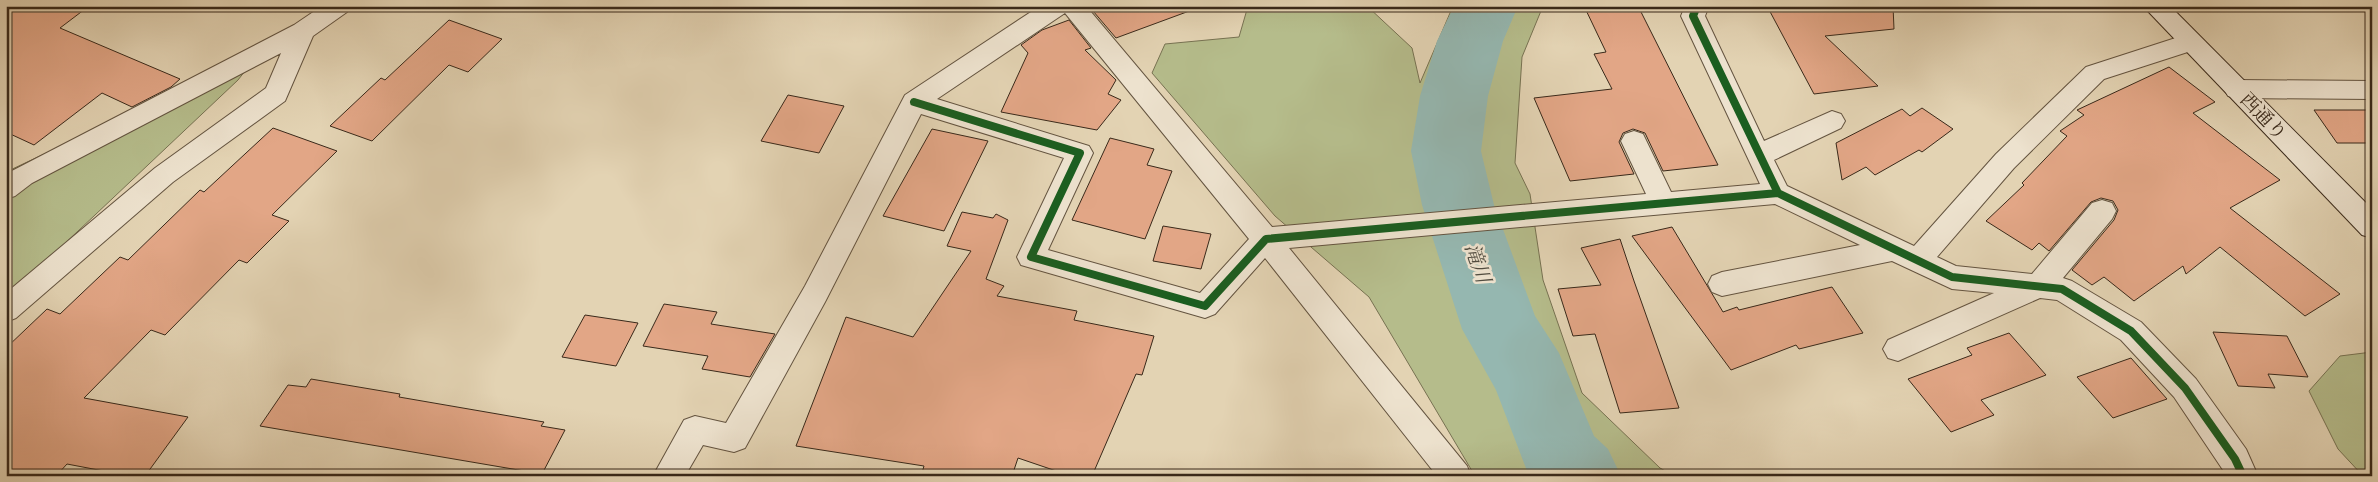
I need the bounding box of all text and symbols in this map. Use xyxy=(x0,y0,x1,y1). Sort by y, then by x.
street label: 西通り xyxy=(2236,88,2292,145)
water label: 滝川 xyxy=(1460,240,1497,288)

